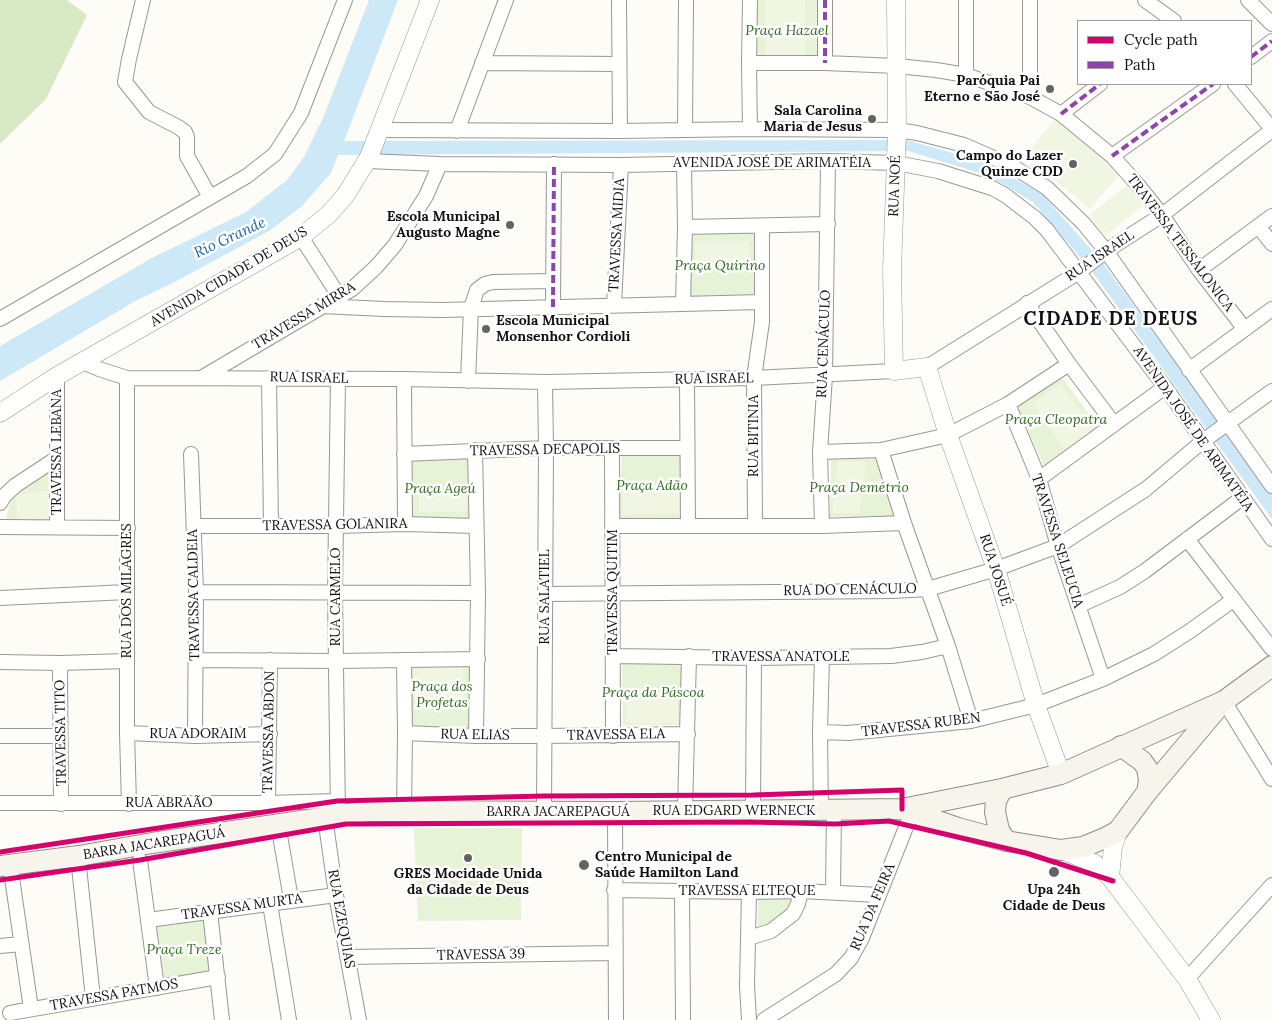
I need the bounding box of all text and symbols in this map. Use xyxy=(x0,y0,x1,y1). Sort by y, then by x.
legend xyxy=(1077,20,1252,85)
park label: Praça Hazael xyxy=(745,23,829,39)
text: Cycle path xyxy=(1124,30,1198,49)
text: Path xyxy=(1124,55,1155,74)
place label: Paróquia Pai Eterno e São José xyxy=(924,73,1040,105)
marker: Paróquia Pai Eterno e São José xyxy=(1044,83,1056,95)
place label: Sala Carolina Maria de Jesus xyxy=(764,103,862,136)
marker: Sala Carolina Maria de Jesus xyxy=(866,113,878,125)
place label: Campo do Lazer Quinze CDD xyxy=(956,148,1063,180)
street label: AVENIDA JOSÉ DE ARIMATÉIA xyxy=(673,155,871,171)
street label: RUA NOÉ xyxy=(886,155,904,217)
marker: Campo do Lazer Quinze CDD xyxy=(1067,158,1079,170)
street label: TRAVESSA TESSALONICA xyxy=(1123,171,1237,315)
street label: TRAVESSA MIDIA xyxy=(606,178,628,292)
place label: Escola Municipal Augusto Magne xyxy=(387,209,500,242)
water label: Rio Grande xyxy=(191,214,269,262)
marker: Escola Municipal Augusto Magne xyxy=(504,219,516,231)
street label: AVENIDA CIDADE DE DEUS xyxy=(147,223,311,331)
street label: RUA ISRAEL xyxy=(1063,227,1137,285)
park label: Praça Quirino xyxy=(675,258,765,274)
street label: TRAVESSA MIRRA xyxy=(249,279,359,353)
street label: RUA CENÁCULO xyxy=(814,290,834,398)
district label: CIDADE DE DEUS xyxy=(1022,309,1200,331)
place label: Escola Municipal Monsenhor Cordioli xyxy=(496,313,630,346)
marker: Escola Municipal Monsenhor Cordioli xyxy=(480,323,492,335)
street label: AVENIDA JOSÉ DE ARIMATÉIA xyxy=(1129,343,1257,515)
street label: RUA ISRAEL xyxy=(269,369,349,387)
street label: RUA ISRAEL xyxy=(674,370,754,388)
street label: TRAVESSA LEBANA xyxy=(49,389,65,515)
street label: RUA BITINIA xyxy=(746,395,762,477)
park label: Praça Cleopatra xyxy=(1005,412,1107,428)
street label: TRAVESSA DECAPOLIS xyxy=(470,440,620,460)
street label: TRAVESSA SELEUCIA xyxy=(1027,472,1087,610)
park label: Praça Adão xyxy=(616,478,688,494)
park label: Praça Demétrio xyxy=(809,480,909,496)
park label: Praça Ageú xyxy=(404,481,476,497)
street label: TRAVESSA GOLANIRA xyxy=(262,515,408,535)
street label: RUA DOS MILAGRES xyxy=(119,523,135,659)
street label: TRAVESSA CALDEIA xyxy=(184,529,204,661)
street label: TRAVESSA QUITIM xyxy=(605,529,621,655)
street label: RUA JOSUÉ xyxy=(975,532,1015,608)
street label: RUA CARMELO xyxy=(328,547,344,647)
street label: RUA SALATIEL xyxy=(537,549,553,645)
street label: RUA DO CENÁCULO xyxy=(783,580,917,600)
street label: TRAVESSA ANATOLE xyxy=(712,649,850,665)
street label: TRAVESSA ABDON xyxy=(260,671,278,793)
park label: Praça dos Profetas xyxy=(411,679,473,712)
street label: TRAVESSA TITO xyxy=(52,680,70,786)
park label: Praça da Páscoa xyxy=(602,685,704,701)
street label: TRAVESSA RUBEN xyxy=(860,709,982,741)
street label: RUA ADORAIM xyxy=(149,726,247,742)
street label: RUA ELIAS xyxy=(440,726,510,744)
street label: TRAVESSA ELA xyxy=(567,726,665,744)
street label: RUA ABRAÃO xyxy=(125,795,213,811)
street label: RUA EDGARD WERNECK xyxy=(653,803,815,819)
street label: BARRA JACAREPAGUÁ xyxy=(486,804,630,820)
street label: BARRA JACAREPAGUÁ xyxy=(82,824,226,864)
place label: Centro Municipal de Saúde Hamilton Land xyxy=(595,849,739,882)
marker: GRES Mocidade Unida da Cidade de Deus xyxy=(462,852,474,864)
marker: Centro Municipal de Saúde Hamilton Land xyxy=(577,858,591,872)
street label: RUA DA FEIRA xyxy=(847,861,899,953)
marker: Upa 24h Cidade de Deus xyxy=(1047,865,1061,879)
place label: GRES Mocidade Unida da Cidade de Deus xyxy=(394,866,542,899)
street label: RUA EZEQUIAS xyxy=(324,868,358,970)
place label: Upa 24h Cidade de Deus xyxy=(1003,882,1105,914)
street label: TRAVESSA ELTEQUE xyxy=(679,883,815,899)
street label: TRAVESSA MURTA xyxy=(180,890,304,924)
park label: Praça Treze xyxy=(146,942,222,958)
street label: TRAVESSA 39 xyxy=(437,946,525,964)
street label: TRAVESSA PATMOS xyxy=(48,975,180,1015)

